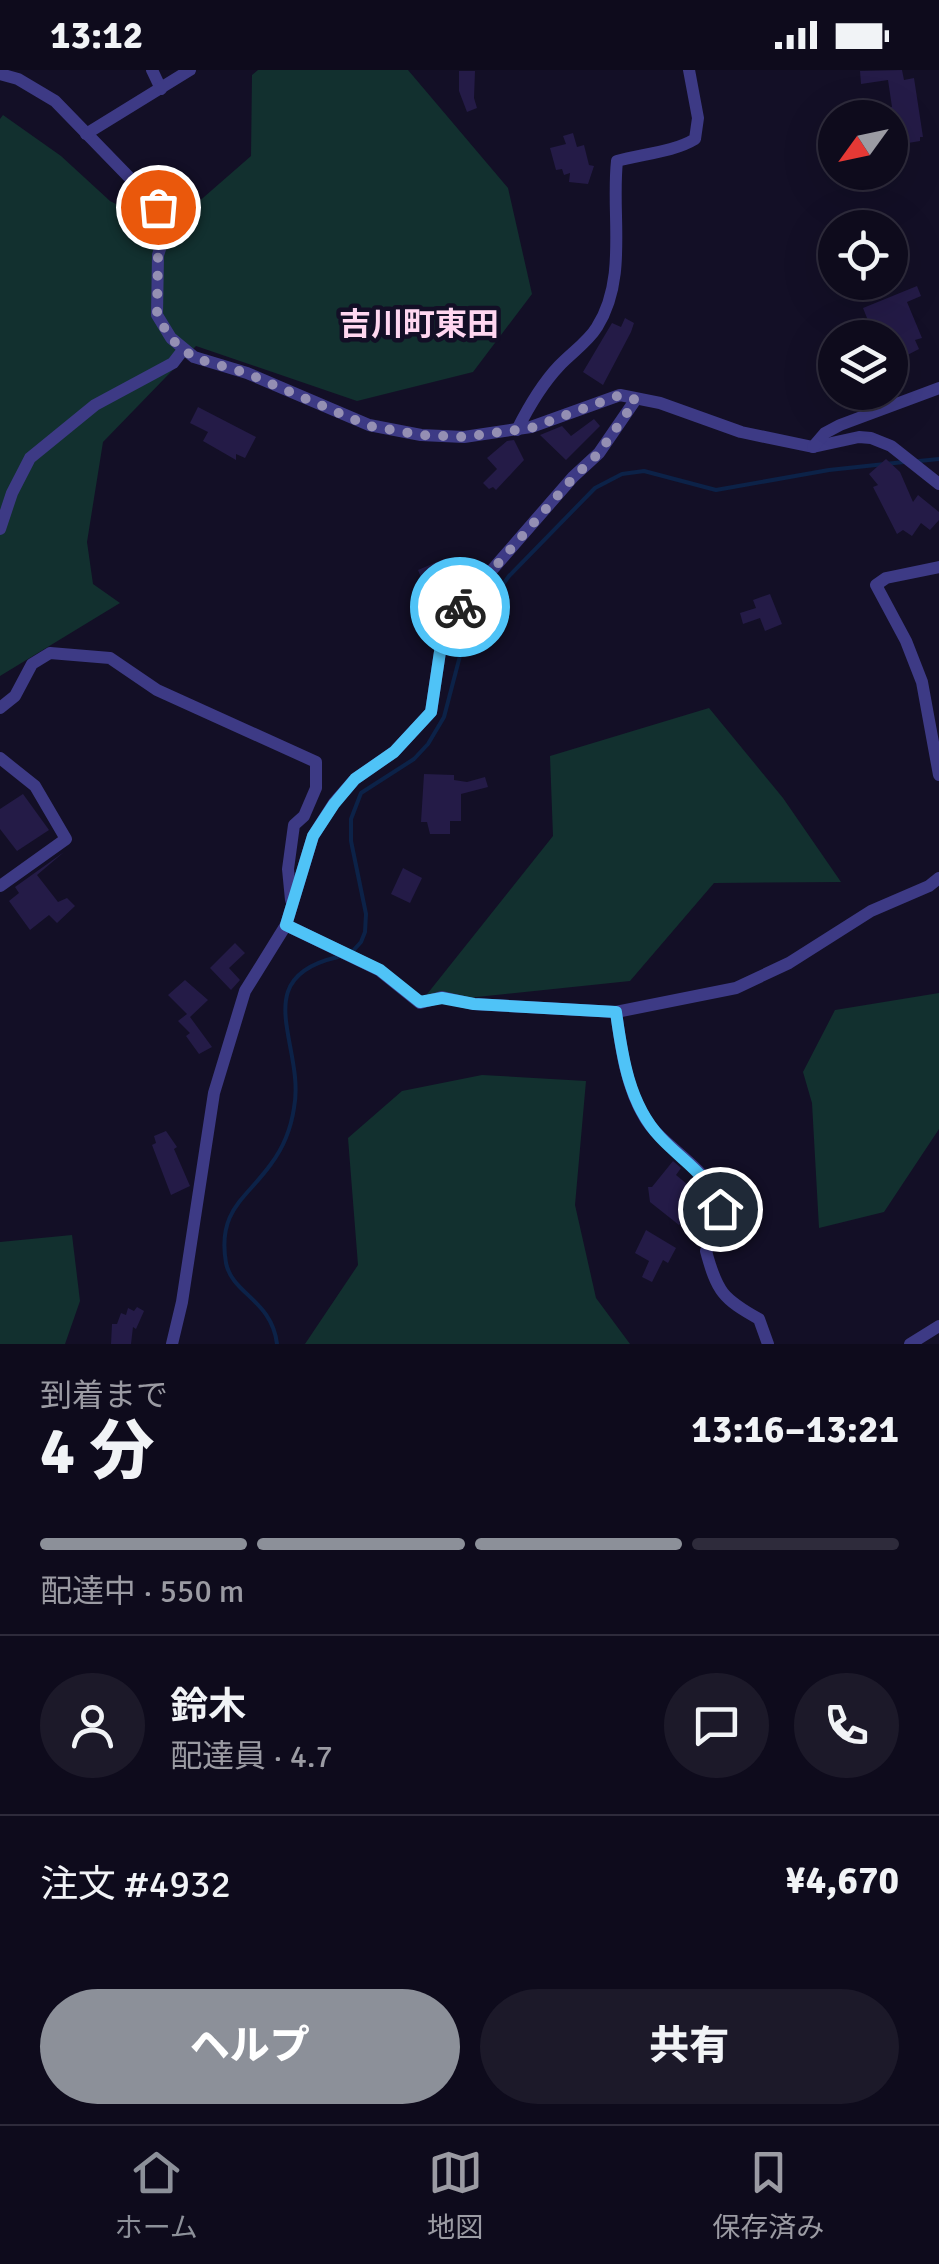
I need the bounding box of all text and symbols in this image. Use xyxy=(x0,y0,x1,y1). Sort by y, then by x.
text: 13:12 xyxy=(50,12,143,59)
north arrow xyxy=(818,100,908,190)
map controls xyxy=(818,100,908,410)
pin xyxy=(116,165,201,250)
icon: bag xyxy=(131,180,186,235)
button: locate xyxy=(818,210,908,300)
district label: 吉川町東田 xyxy=(339,305,499,344)
button: layers xyxy=(818,320,908,410)
courier xyxy=(410,557,510,657)
icon: bike xyxy=(433,580,488,635)
pin xyxy=(678,1167,763,1252)
icon: home xyxy=(693,1182,748,1237)
text: 到着まで xyxy=(40,1376,168,1415)
text: 13:16–13:21 xyxy=(691,1406,899,1453)
text: 4 分 xyxy=(40,1412,154,1492)
text: 配達中 · 550 m xyxy=(40,1572,244,1611)
button: person xyxy=(40,1673,145,1778)
button: chat xyxy=(664,1673,769,1778)
button: phone xyxy=(794,1673,899,1778)
text: 鈴木 xyxy=(170,1683,246,1730)
text: 配達員 · 4.7 xyxy=(170,1737,333,1776)
text: ¥4,670 xyxy=(785,1857,899,1904)
text: 注文 #4932 xyxy=(40,1861,231,1908)
button: ヘルプ xyxy=(40,1989,460,2104)
button: 共有 xyxy=(480,1989,899,2104)
tab: ホーム xyxy=(115,2145,198,2245)
tab: 地図 xyxy=(427,2145,483,2245)
tab: 保存済み xyxy=(712,2145,824,2245)

